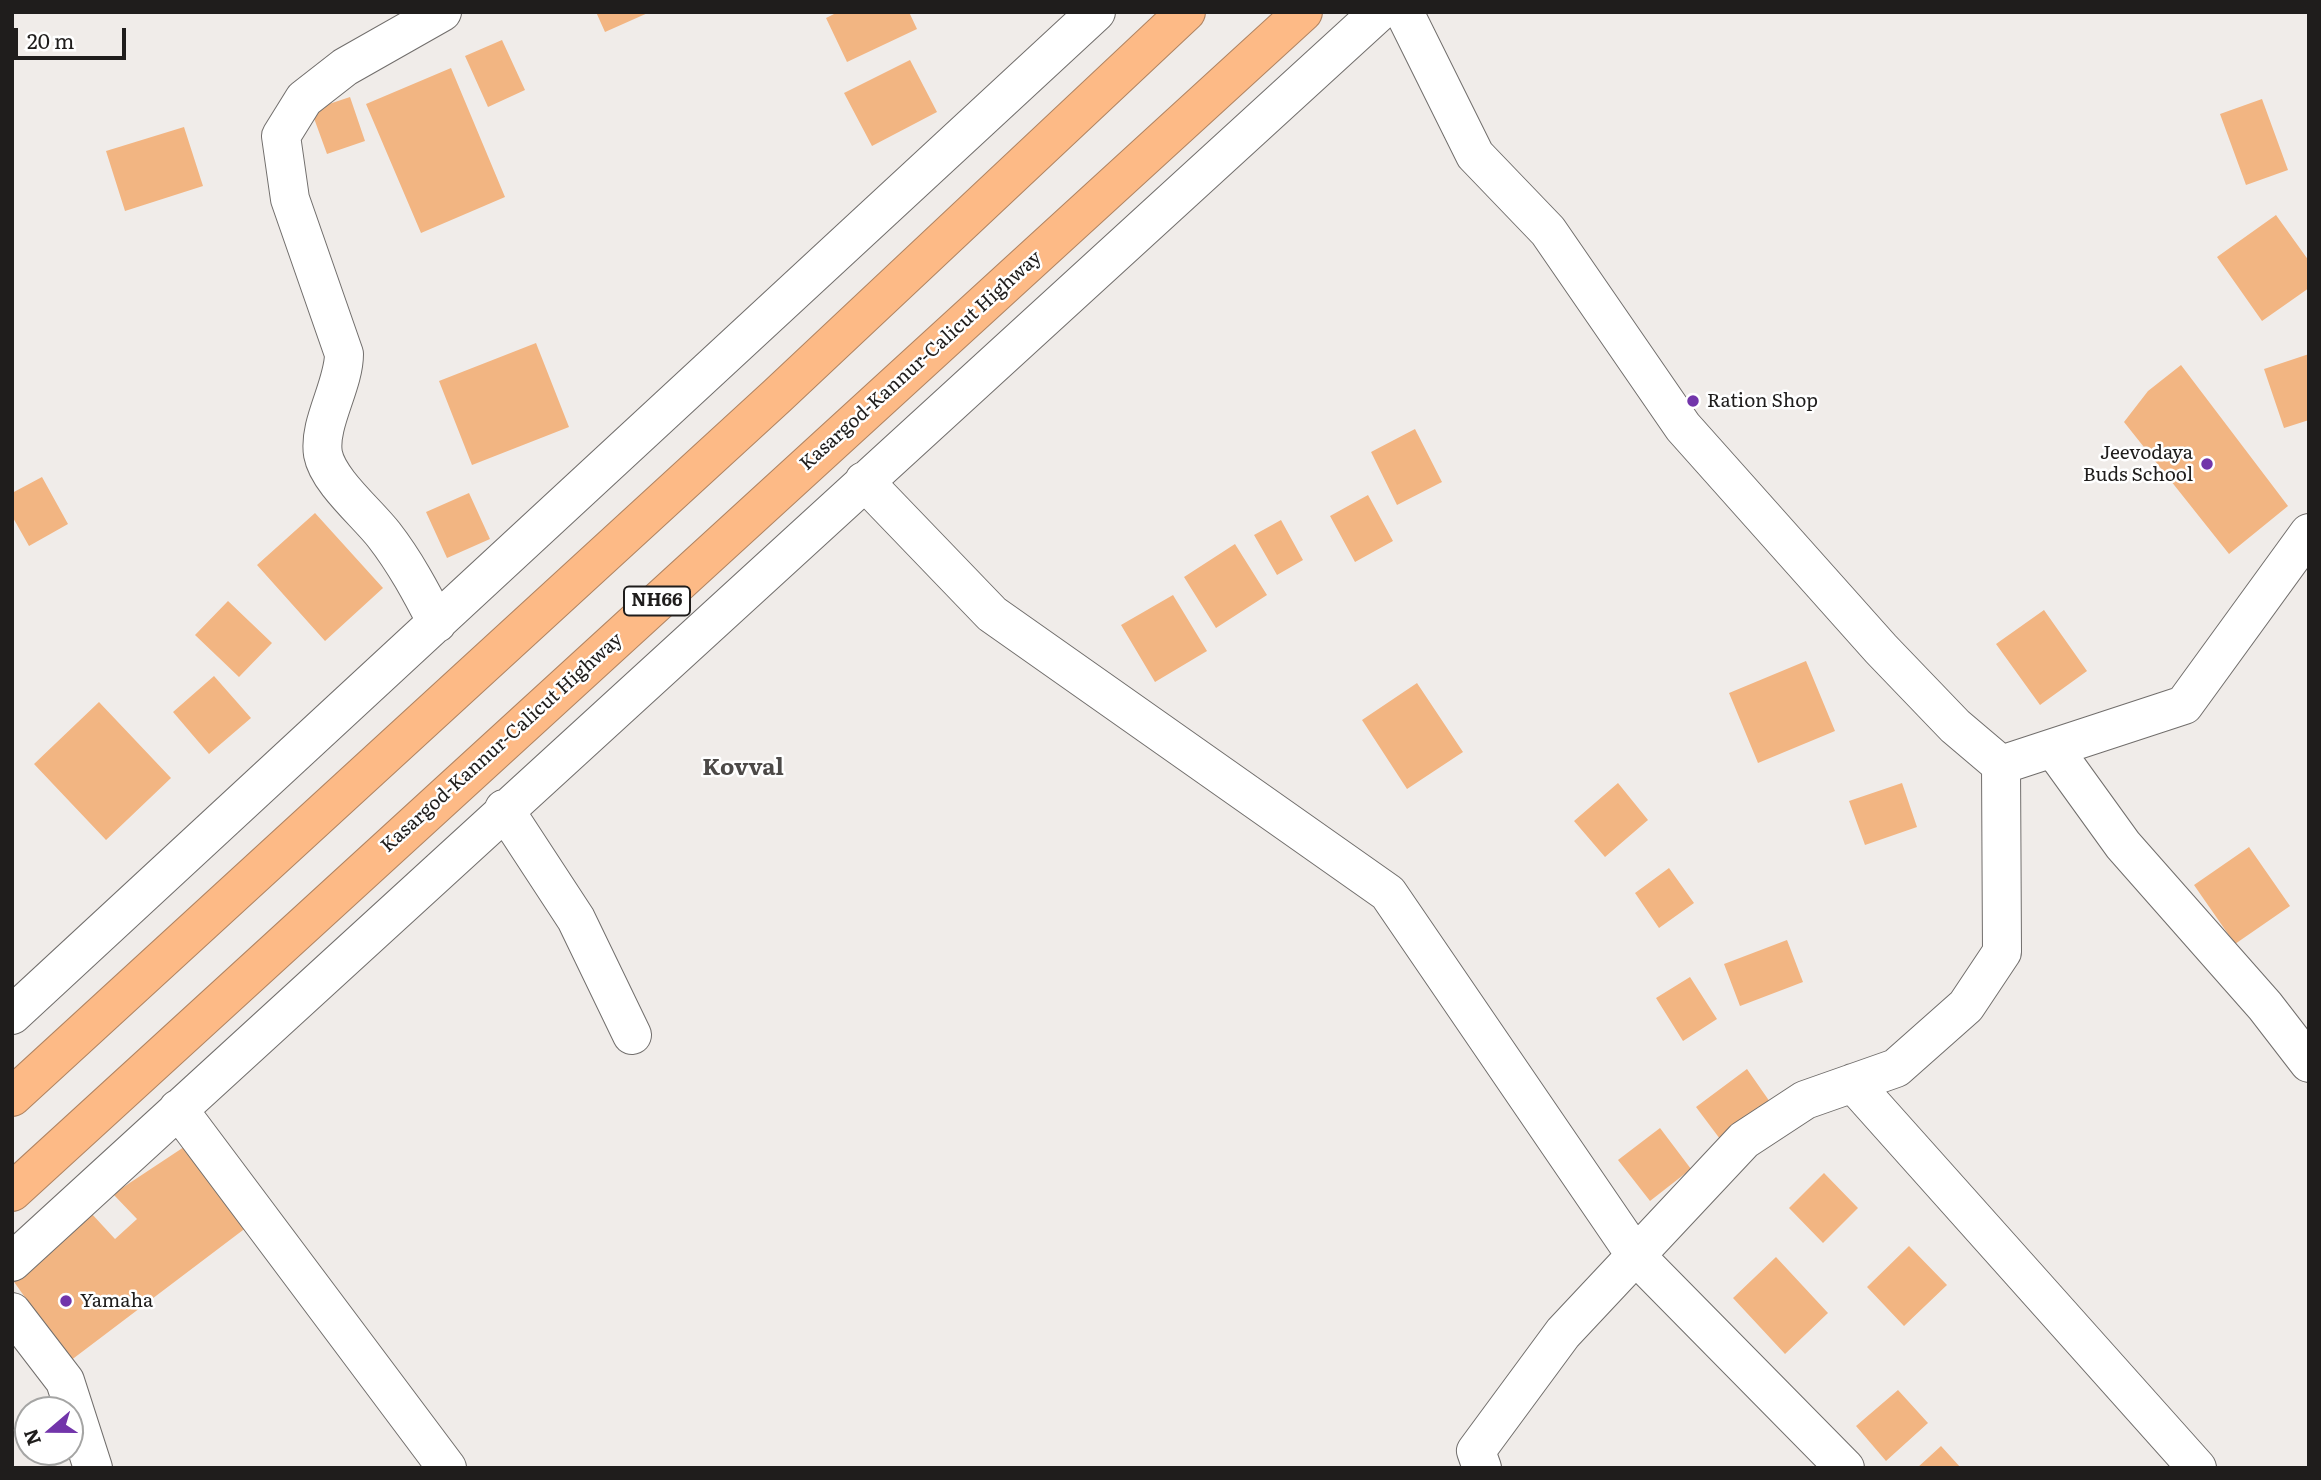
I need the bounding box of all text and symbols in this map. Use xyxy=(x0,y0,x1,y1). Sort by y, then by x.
scale bar xyxy=(18,14,130,58)
text: 20 m xyxy=(27,24,74,55)
street label: Kasargod-Kannur-Calicut Highway xyxy=(796,246,1046,476)
place label: Ration Shop xyxy=(1707,390,1818,412)
marker: Ration Shop xyxy=(1685,393,1701,409)
place label: Jeevodaya Buds School xyxy=(2083,442,2193,486)
marker: Jeevodaya Buds School xyxy=(2199,456,2215,472)
road number: NH66 xyxy=(624,586,690,616)
street label: Kasargod-Kannur-Calicut Highway xyxy=(377,628,627,858)
district label: Kovval xyxy=(702,754,784,782)
place label: Yamaha xyxy=(80,1290,153,1312)
marker: Yamaha xyxy=(58,1293,74,1309)
north arrow xyxy=(14,1396,84,1466)
text: N xyxy=(15,1425,47,1450)

